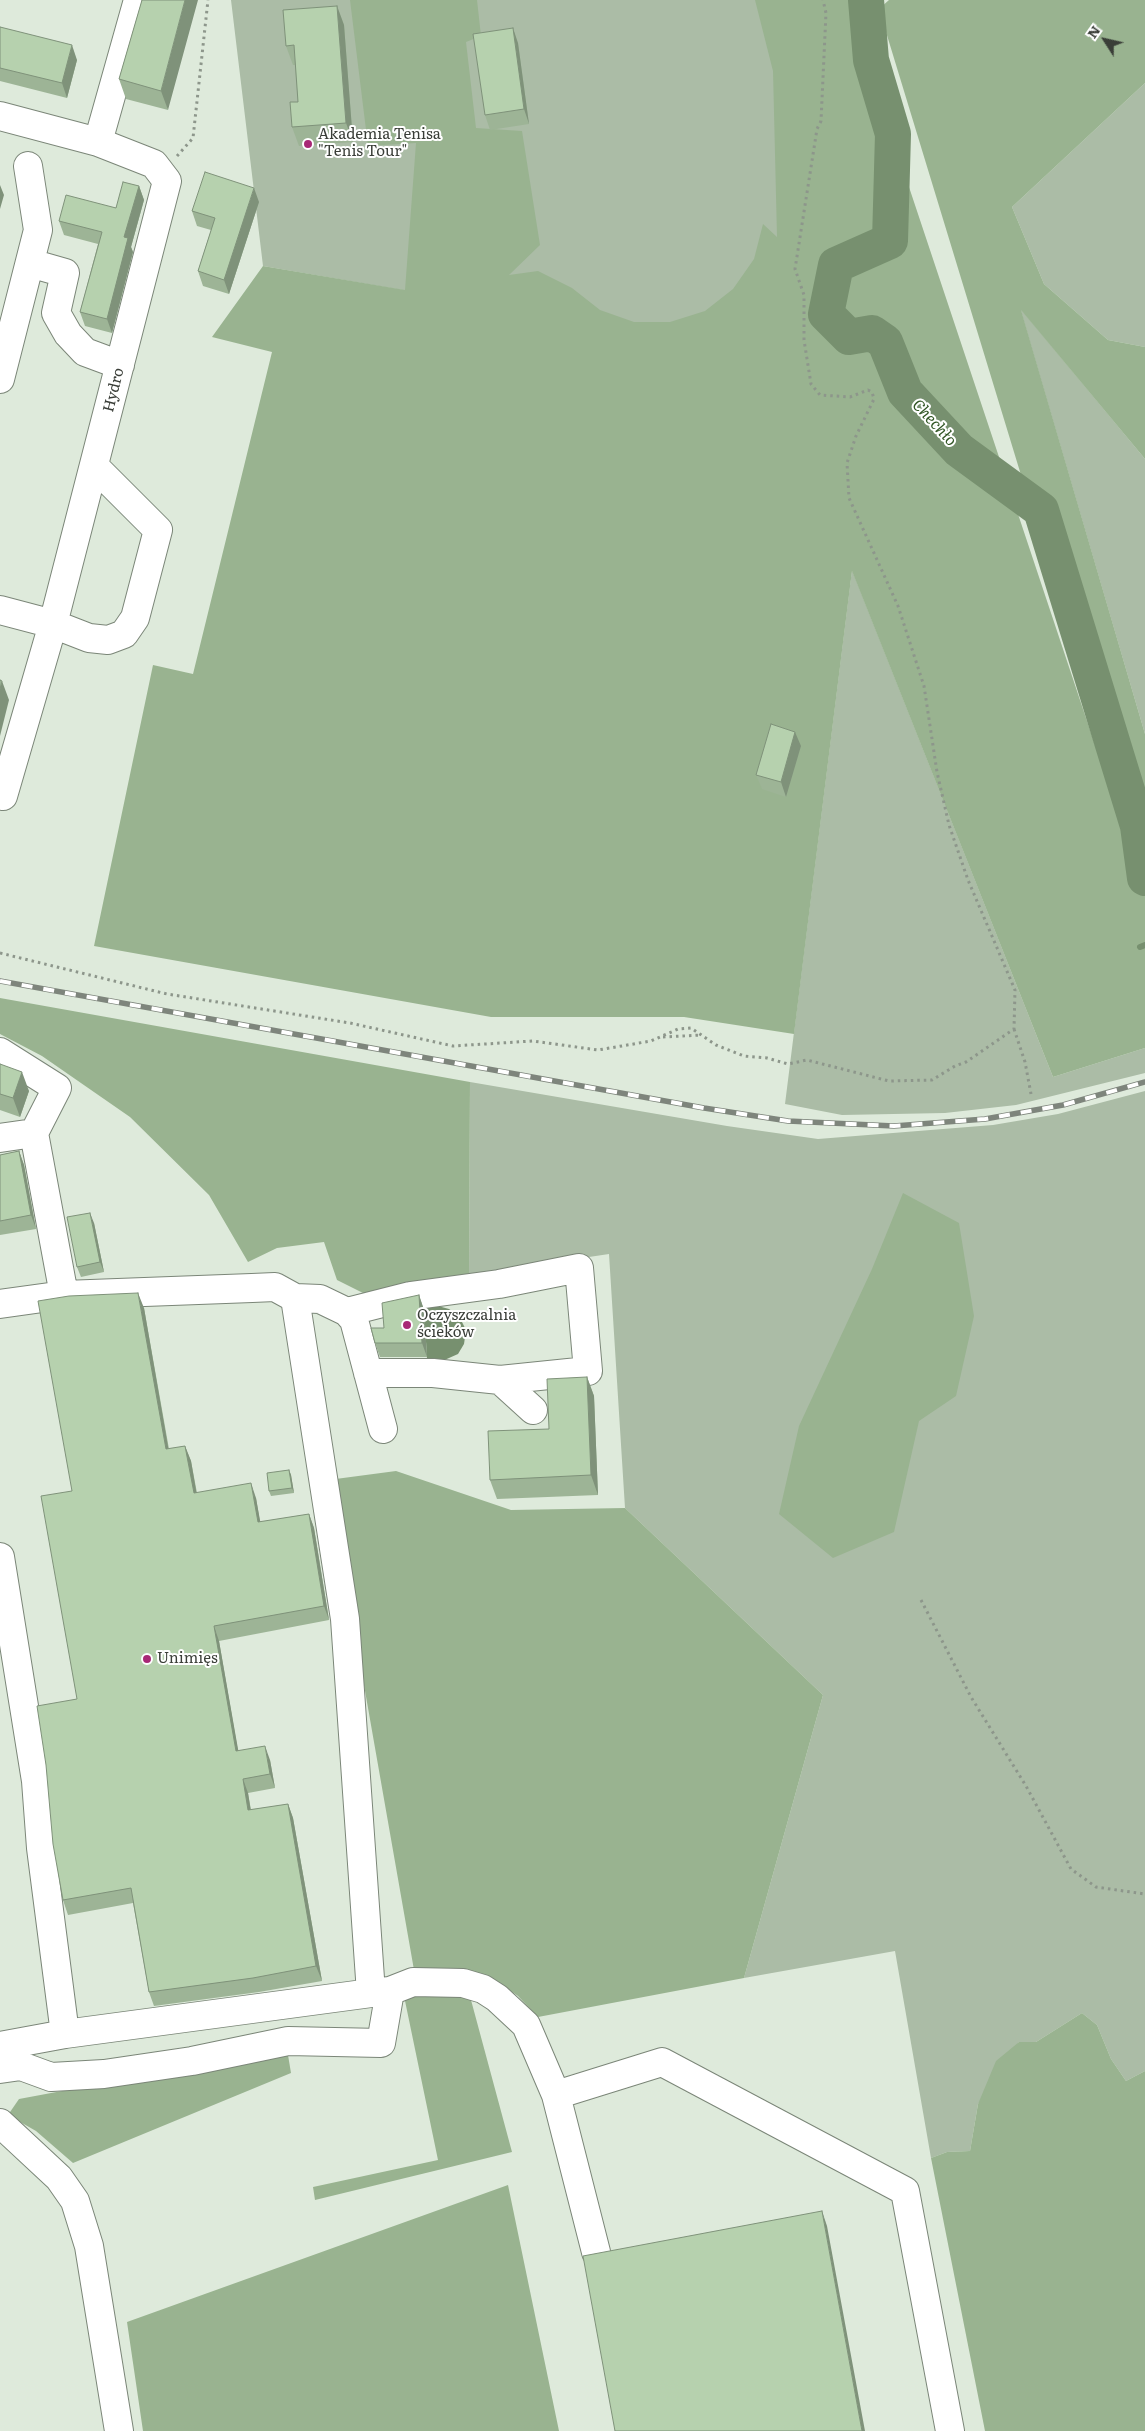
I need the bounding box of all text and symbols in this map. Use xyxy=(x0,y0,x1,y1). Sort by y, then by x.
north arrow xyxy=(1080,15,1130,65)
text: N xyxy=(1081,21,1104,42)
place label: Akademia Tenisa "Tenis Tour" xyxy=(318,126,441,161)
marker: Akademia Tenisa "Tenis Tour" xyxy=(302,138,314,150)
street label: Hydro xyxy=(100,366,128,414)
water label: Chechło xyxy=(908,396,960,450)
place label: Oczyszczalnia ścieków xyxy=(417,1307,516,1342)
marker: Oczyszczalnia ścieków xyxy=(401,1319,413,1331)
place label: Unimięs xyxy=(157,1650,218,1668)
marker: Unimięs xyxy=(141,1653,153,1665)

